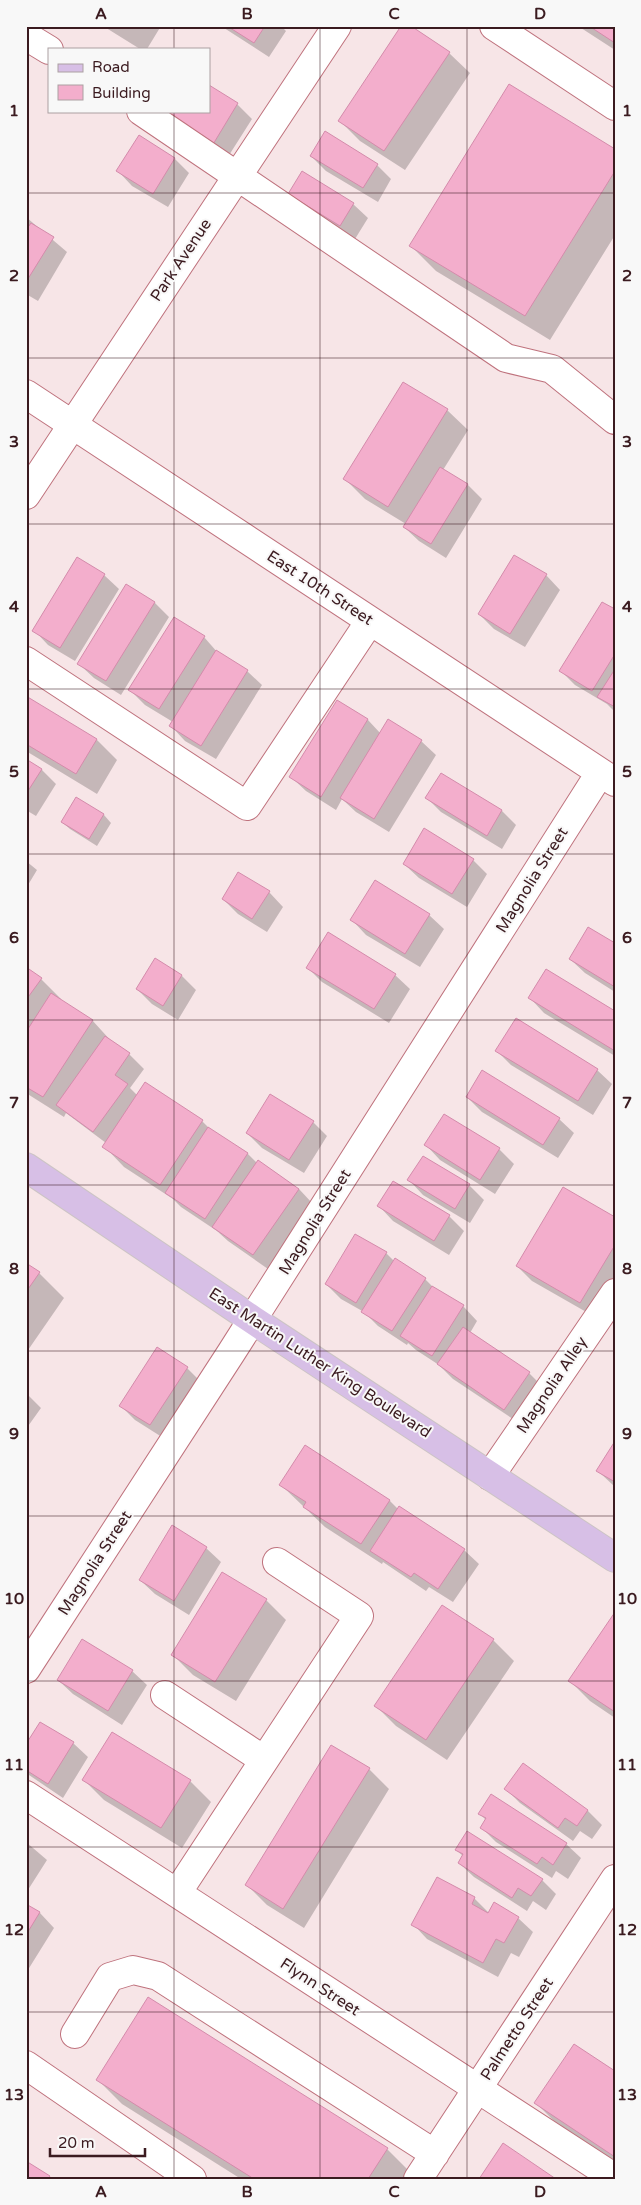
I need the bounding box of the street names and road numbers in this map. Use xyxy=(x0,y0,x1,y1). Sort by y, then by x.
street label: Park Avenue xyxy=(146,215,216,305)
street label: East 10th Street xyxy=(263,546,377,630)
street label: Magnolia Street xyxy=(491,823,573,937)
street label: Magnolia Street xyxy=(274,1165,356,1279)
street label: East Martin Luther King Boulevard xyxy=(205,1283,435,1443)
street label: Magnolia Alley xyxy=(512,1332,592,1437)
street label: Magnolia Street xyxy=(54,1507,136,1619)
street label: Flynn Street xyxy=(276,1954,364,2020)
street label: Palmetto Street xyxy=(476,1974,558,2084)

